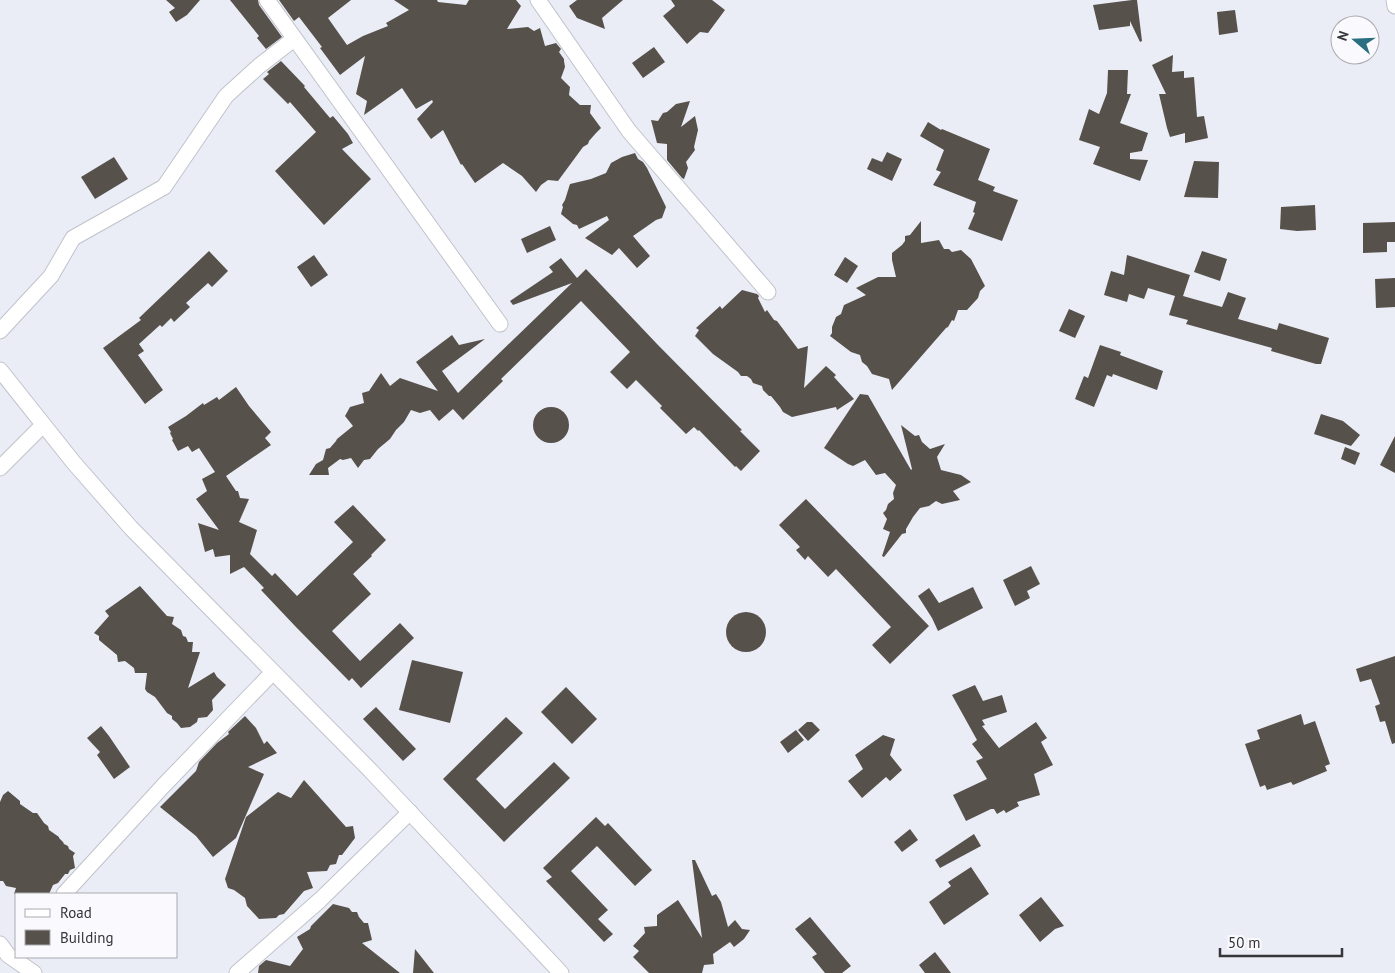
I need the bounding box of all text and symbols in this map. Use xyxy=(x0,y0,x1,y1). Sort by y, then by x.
north arrow xyxy=(1330,15,1380,65)
text: N xyxy=(1333,28,1353,43)
legend xyxy=(15,893,178,958)
text: Road xyxy=(60,903,92,922)
scale bar xyxy=(1220,926,1342,958)
text: Building xyxy=(60,928,114,947)
text: 50 m xyxy=(1228,933,1261,952)

